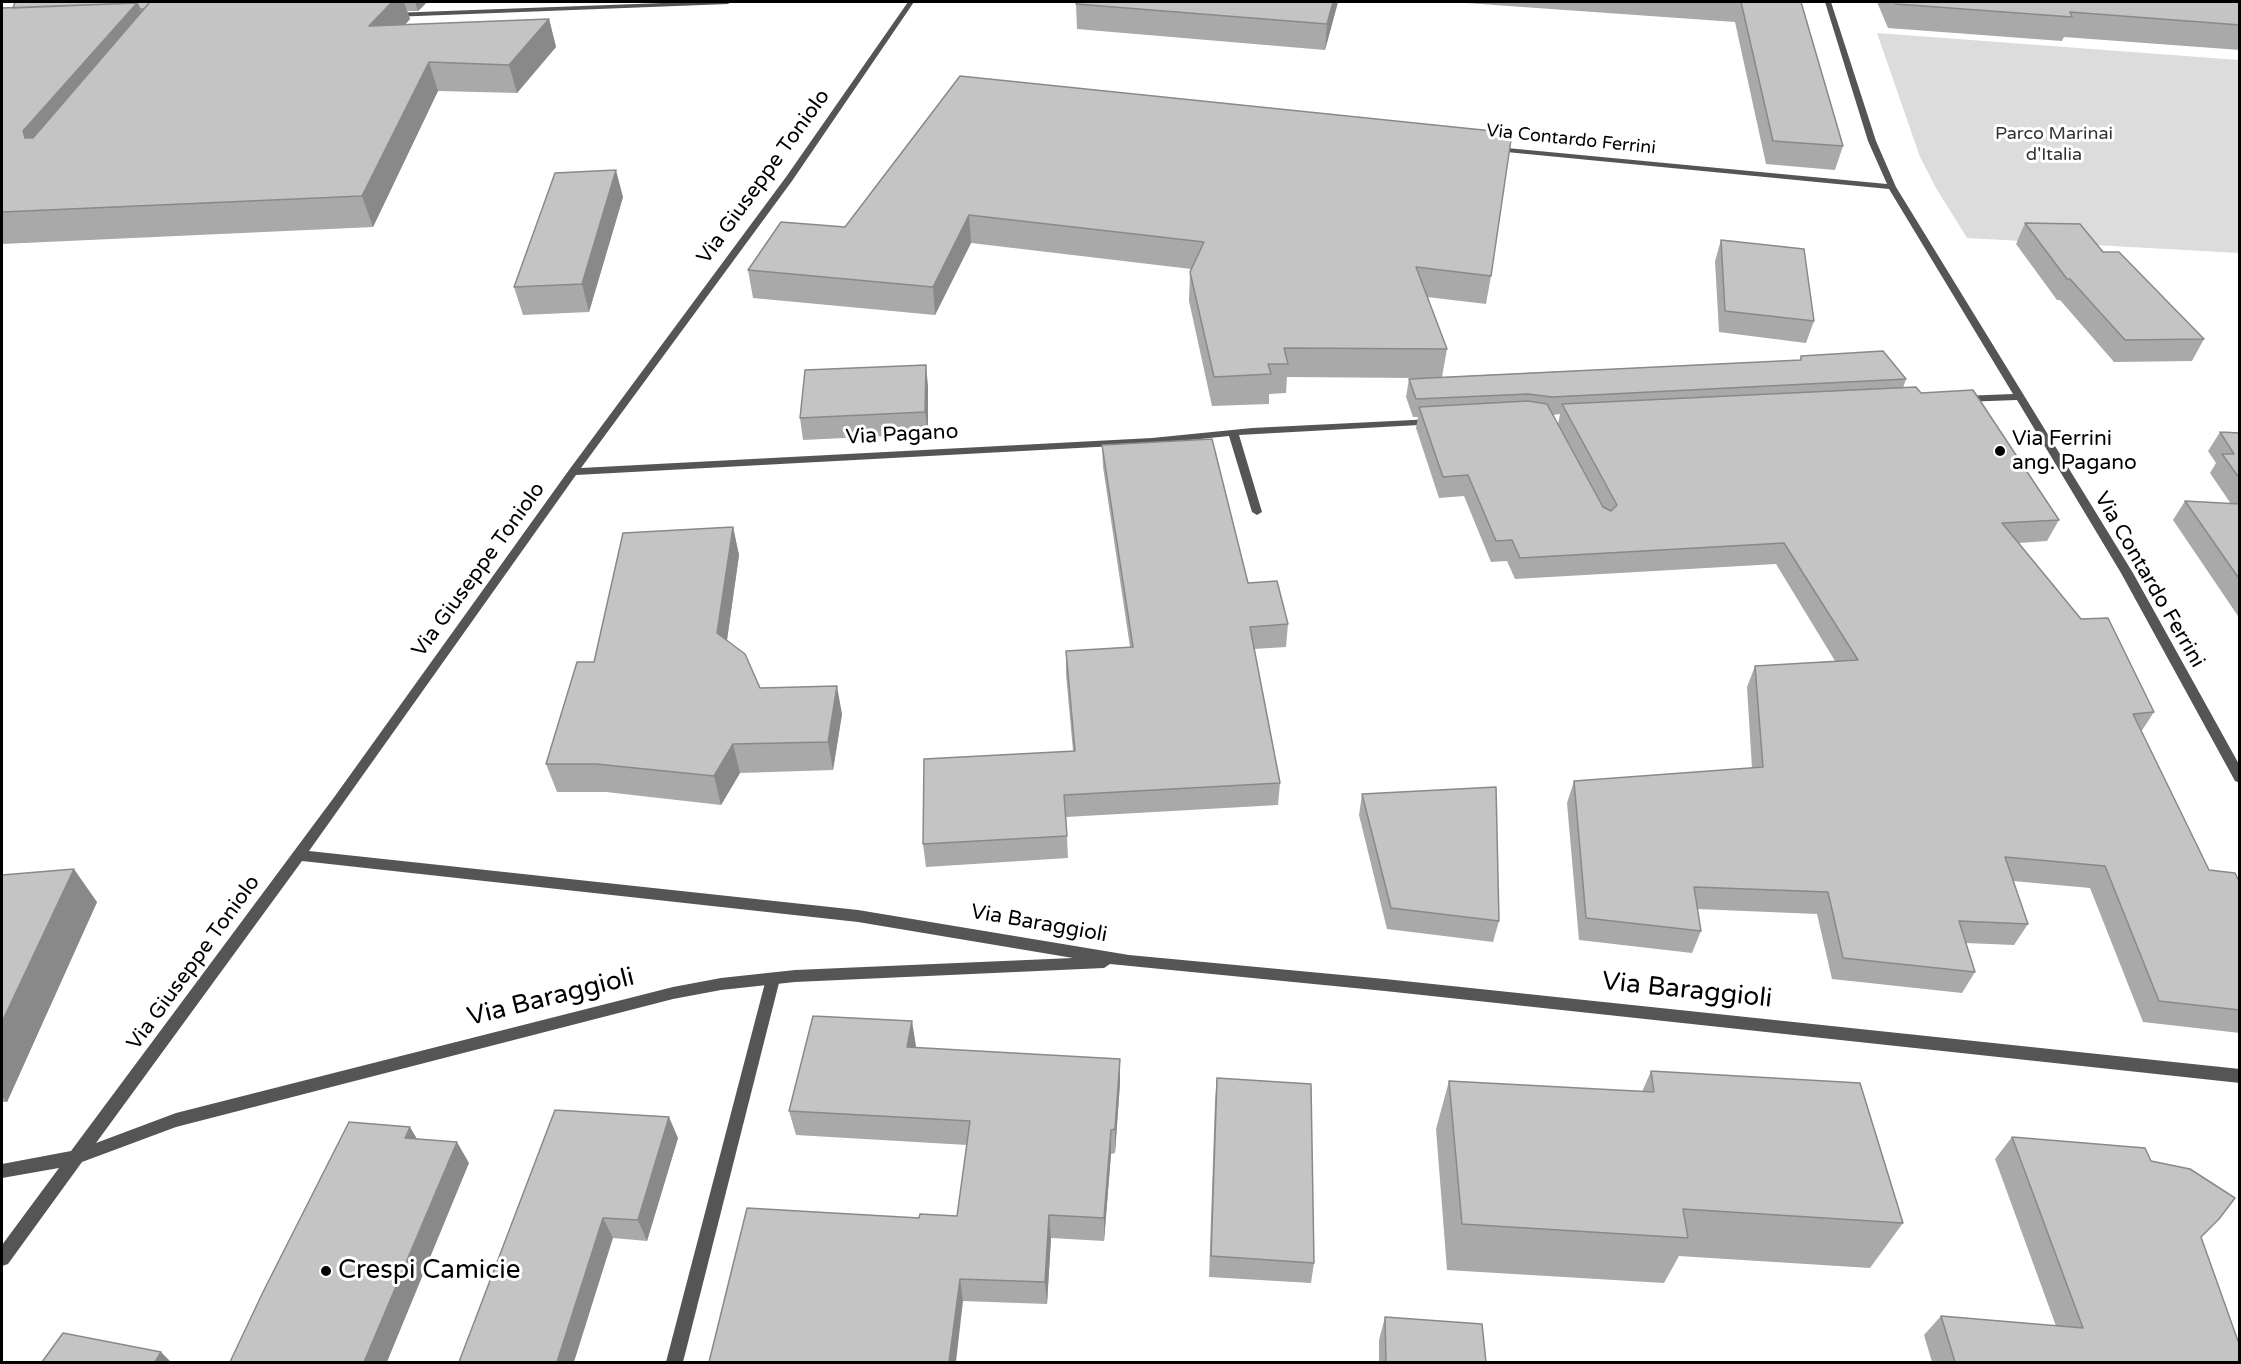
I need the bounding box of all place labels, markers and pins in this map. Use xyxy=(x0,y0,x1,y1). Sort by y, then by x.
place label: Via Ferrini ang. Pagano xyxy=(2012,426,2137,476)
marker: Via Ferrini ang. Pagano xyxy=(1993,444,2007,458)
place label: Crespi Camicie xyxy=(338,1255,520,1287)
marker: Crespi Camicie xyxy=(319,1264,333,1278)

